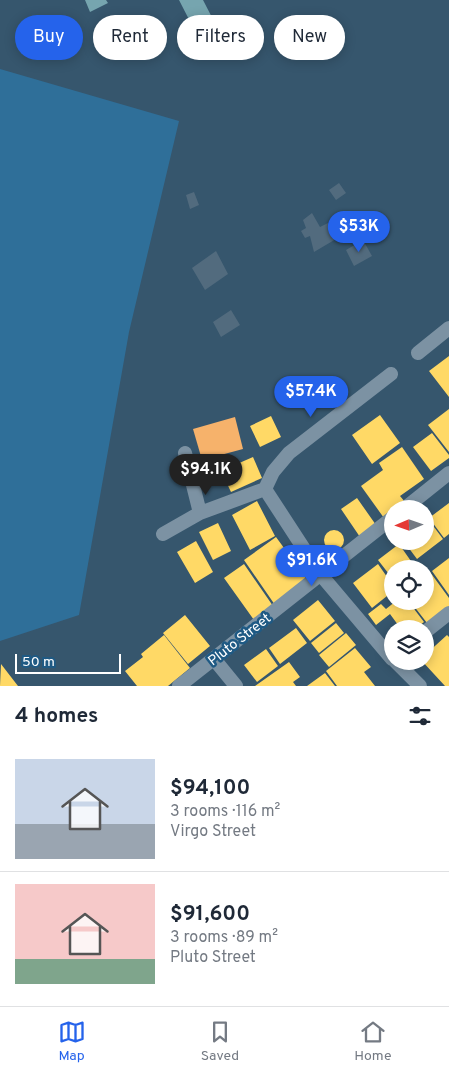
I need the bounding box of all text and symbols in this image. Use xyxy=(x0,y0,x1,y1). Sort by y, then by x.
chip: Buy xyxy=(15,15,83,60)
chip: Rent xyxy=(93,15,167,60)
chip: Filters xyxy=(177,15,264,60)
chip: New xyxy=(274,15,345,60)
pin: $53K xyxy=(329,210,389,253)
text: $53K xyxy=(339,217,379,237)
pin: $57.4K xyxy=(270,376,352,418)
text: $57.4K xyxy=(285,382,337,402)
pin: $94.1K xyxy=(165,454,247,496)
text: $94.1K xyxy=(180,460,232,480)
north arrow xyxy=(384,500,434,550)
map controls xyxy=(384,500,434,670)
pin: $91.6K xyxy=(271,544,353,587)
text: $91.6K xyxy=(286,551,338,571)
button: locate xyxy=(384,560,434,610)
street label: Pluto Street xyxy=(205,610,275,670)
button: layers xyxy=(384,620,434,670)
scale bar xyxy=(15,651,121,674)
text: 50 m xyxy=(22,654,55,671)
icon: filters xyxy=(406,702,434,730)
text: 4 homes xyxy=(15,703,98,730)
text: $94,100 xyxy=(170,775,250,802)
icon: home xyxy=(55,779,115,839)
text: 3 rooms · 116 m² xyxy=(170,802,280,822)
text: Virgo Street xyxy=(170,822,256,842)
text: $91,600 xyxy=(170,901,250,928)
icon: home xyxy=(55,904,115,964)
text: 3 rooms · 89 m² xyxy=(170,928,278,948)
text: Pluto Street xyxy=(170,948,256,968)
tab: Map xyxy=(58,1018,86,1065)
tab: Saved xyxy=(201,1018,239,1065)
tab: Home xyxy=(354,1018,391,1065)

